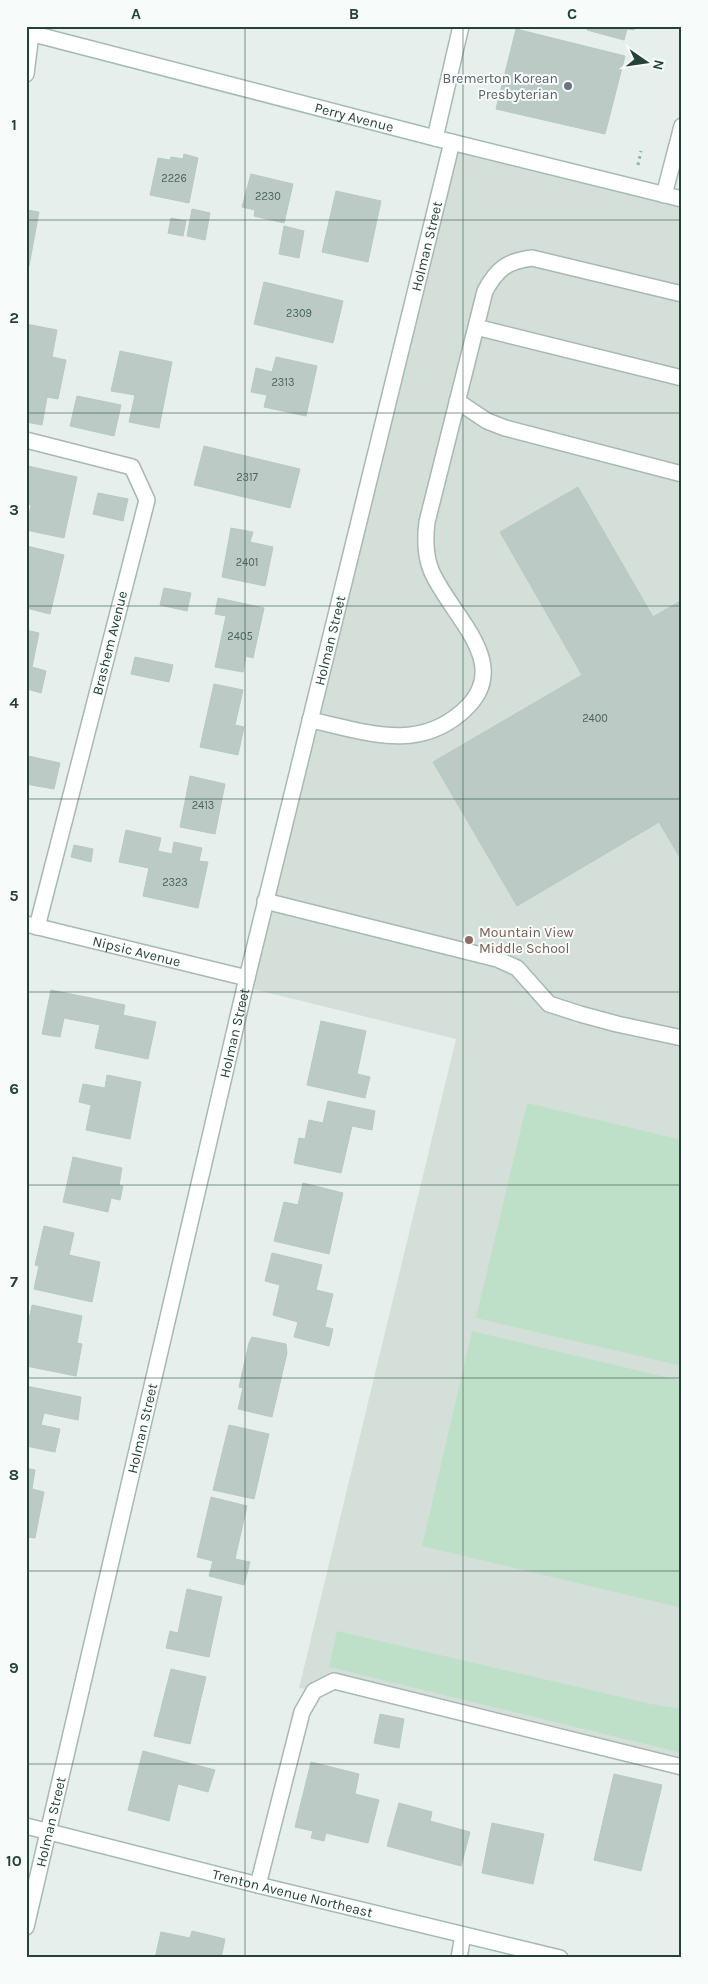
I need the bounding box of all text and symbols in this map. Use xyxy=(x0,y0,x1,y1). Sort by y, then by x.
text: A xyxy=(131,4,141,23)
text: B xyxy=(349,4,359,23)
text: C xyxy=(567,4,577,23)
north arrow xyxy=(620,38,670,88)
text: N xyxy=(649,58,668,72)
place label: Bremerton Korean Presbyterian xyxy=(442,70,558,103)
marker: Bremerton Korean Presbyterian xyxy=(562,80,574,92)
street label: Perry Avenue xyxy=(313,99,396,135)
text: 1 xyxy=(11,115,17,134)
house number: 2226 xyxy=(161,172,187,185)
house number: 2230 xyxy=(255,190,281,203)
street label: Holman Street xyxy=(407,199,446,293)
house number: 2309 xyxy=(286,307,312,320)
text: 2 xyxy=(9,308,19,327)
house number: 2313 xyxy=(271,376,295,389)
house number: 2317 xyxy=(236,471,258,484)
text: 3 xyxy=(9,500,19,519)
house number: 2401 xyxy=(236,556,258,569)
street label: Brashem Avenue xyxy=(89,589,131,697)
street label: Holman Street xyxy=(311,594,349,687)
house number: 2405 xyxy=(227,630,253,643)
text: 4 xyxy=(9,693,19,712)
house number: 2400 xyxy=(582,712,608,725)
house number: 2413 xyxy=(192,799,214,812)
house number: 2323 xyxy=(162,876,188,889)
text: 5 xyxy=(9,886,19,905)
place label: Mountain View Middle School xyxy=(479,924,574,957)
street label: Nipsic Avenue xyxy=(91,932,183,970)
marker: Mountain View Middle School xyxy=(463,934,475,946)
street label: Holman Street xyxy=(215,986,253,1080)
text: 6 xyxy=(9,1079,19,1098)
text: 7 xyxy=(10,1272,18,1291)
street label: Holman Street xyxy=(123,1382,161,1475)
text: 8 xyxy=(9,1465,19,1484)
text: 9 xyxy=(9,1658,19,1677)
street label: Holman Street xyxy=(32,1775,69,1869)
text: 10 xyxy=(6,1851,22,1870)
street label: Trenton Avenue Northeast xyxy=(211,1865,375,1921)

